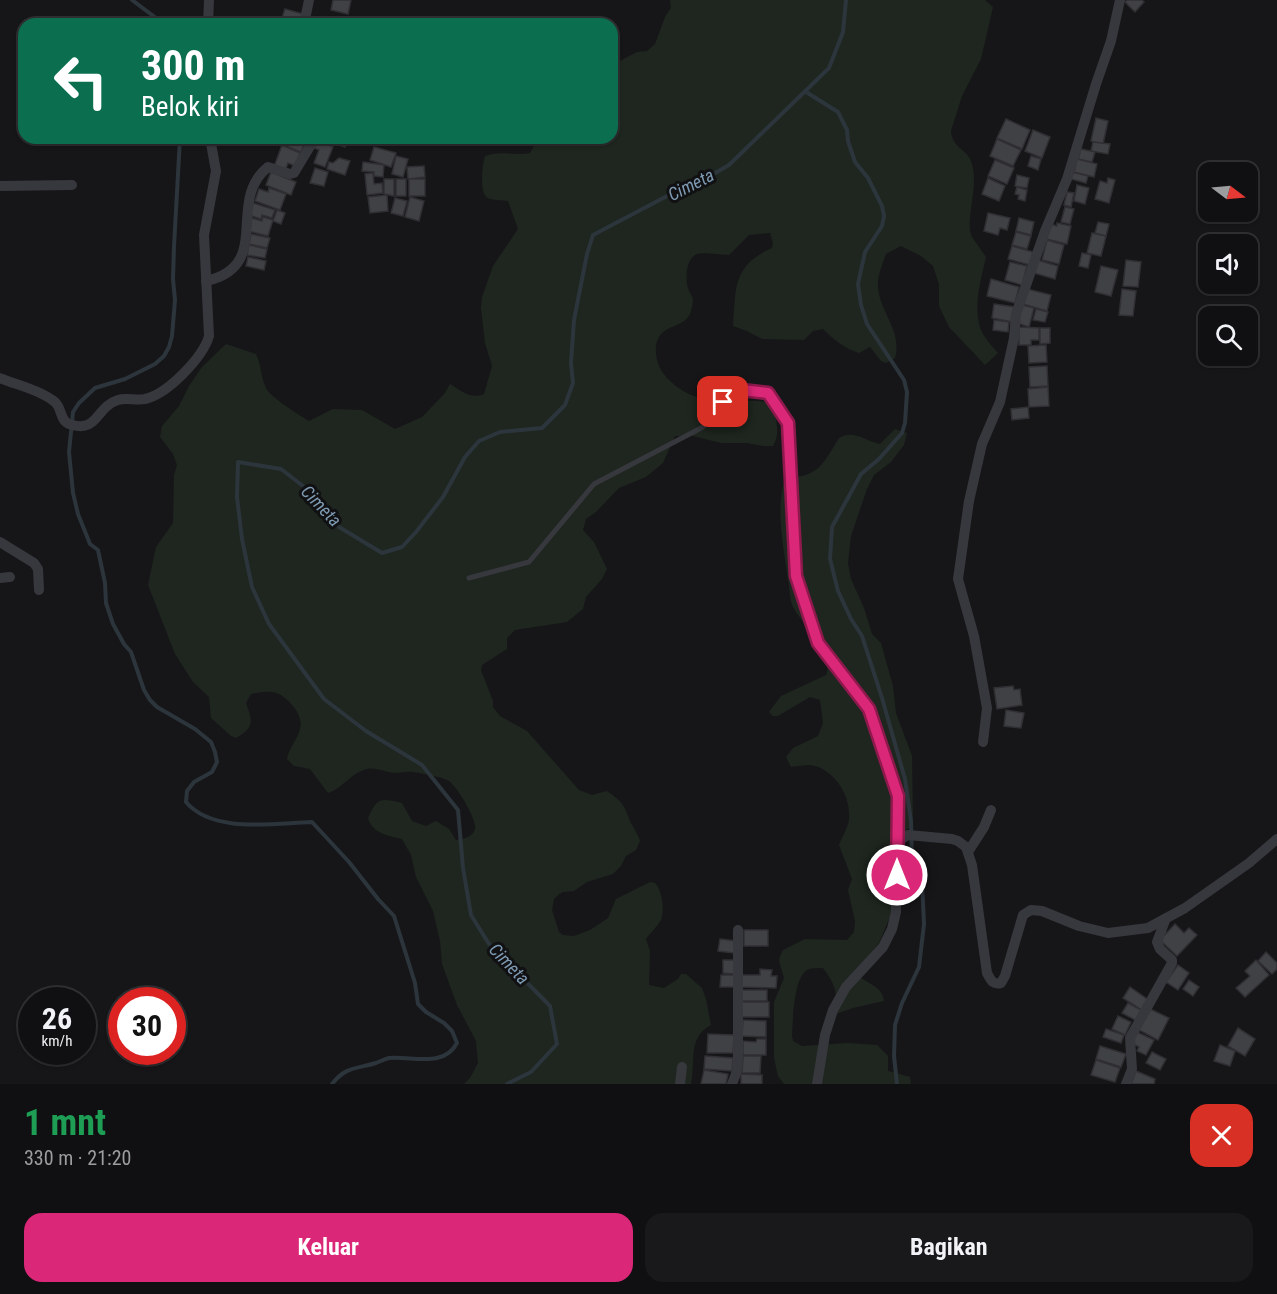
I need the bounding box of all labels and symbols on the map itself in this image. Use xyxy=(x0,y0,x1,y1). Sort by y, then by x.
north arrow xyxy=(1198,162,1258,222)
water label: Cimeta xyxy=(664,164,717,205)
pin xyxy=(697,376,748,427)
water label: Cimeta xyxy=(297,481,346,530)
position arrow xyxy=(865,843,929,907)
water label: Cimeta xyxy=(485,939,534,988)
speed limit sign: 30 xyxy=(108,987,186,1065)

